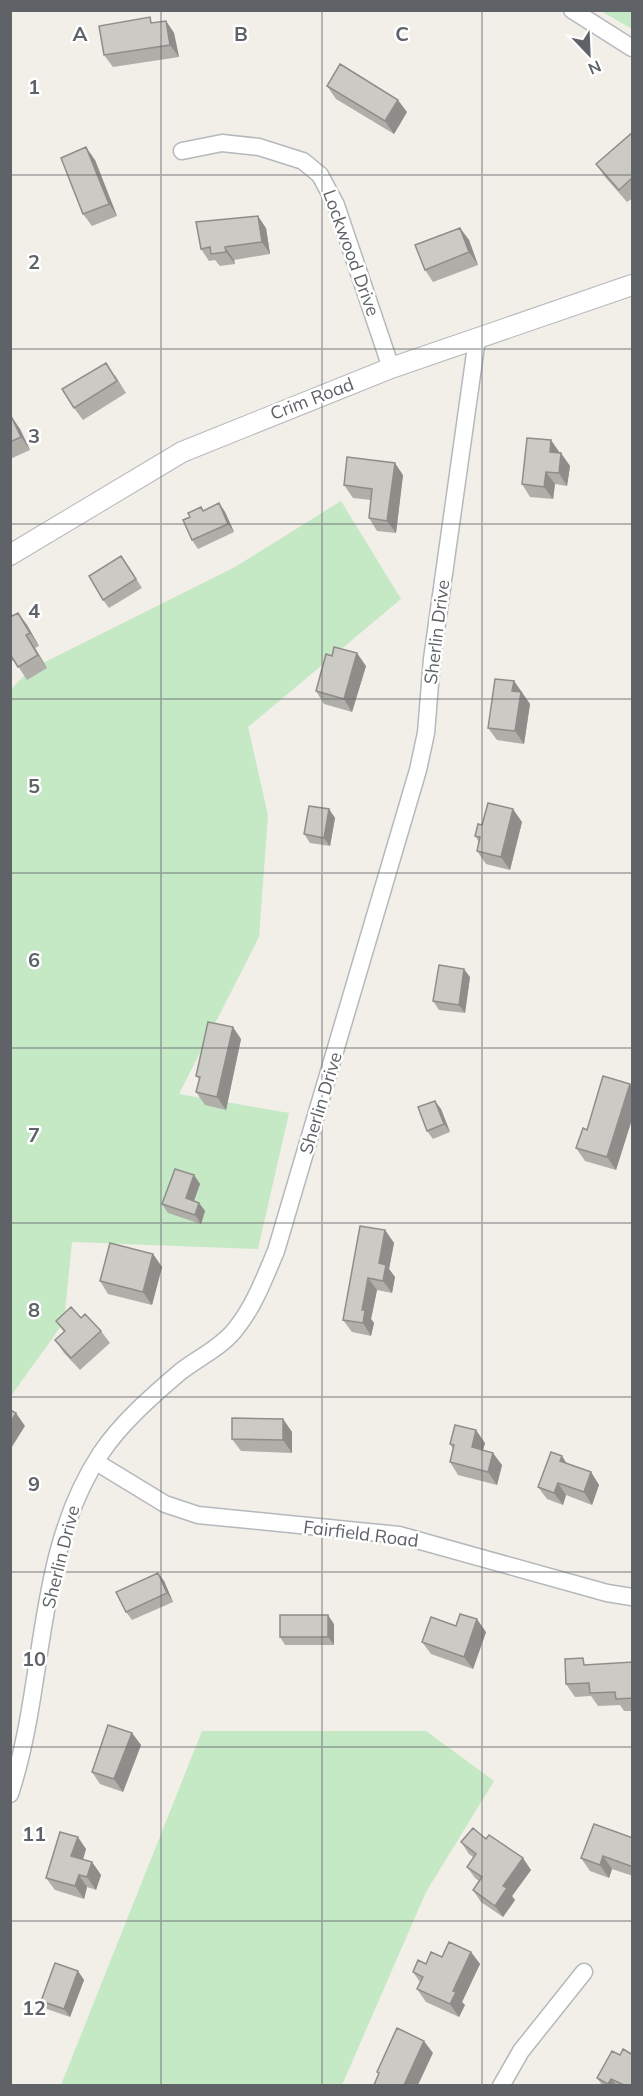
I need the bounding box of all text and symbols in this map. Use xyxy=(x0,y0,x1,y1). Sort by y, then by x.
text: A xyxy=(73,21,88,46)
text: B xyxy=(234,21,248,46)
text: C xyxy=(395,21,409,46)
north arrow xyxy=(559,24,619,84)
text: N xyxy=(585,56,604,79)
text: 1 xyxy=(28,74,40,99)
street label: Lockwood Drive xyxy=(318,186,385,319)
text: 2 xyxy=(28,249,40,274)
street label: Crim Road xyxy=(267,372,357,425)
text: 3 xyxy=(28,423,40,448)
street label: Sherlin Drive xyxy=(419,578,454,686)
text: 4 xyxy=(28,598,40,623)
text: 5 xyxy=(28,773,40,798)
text: 6 xyxy=(28,947,40,972)
street label: Sherlin Drive xyxy=(294,1049,347,1157)
text: 7 xyxy=(28,1122,40,1147)
text: 8 xyxy=(28,1297,40,1322)
text: 9 xyxy=(28,1471,40,1496)
street label: Sherlin Drive xyxy=(37,1503,84,1611)
street label: Fairfield Road xyxy=(302,1515,420,1552)
text: 10 xyxy=(22,1646,46,1671)
text: 11 xyxy=(22,1821,46,1846)
text: 12 xyxy=(22,1995,46,2020)

